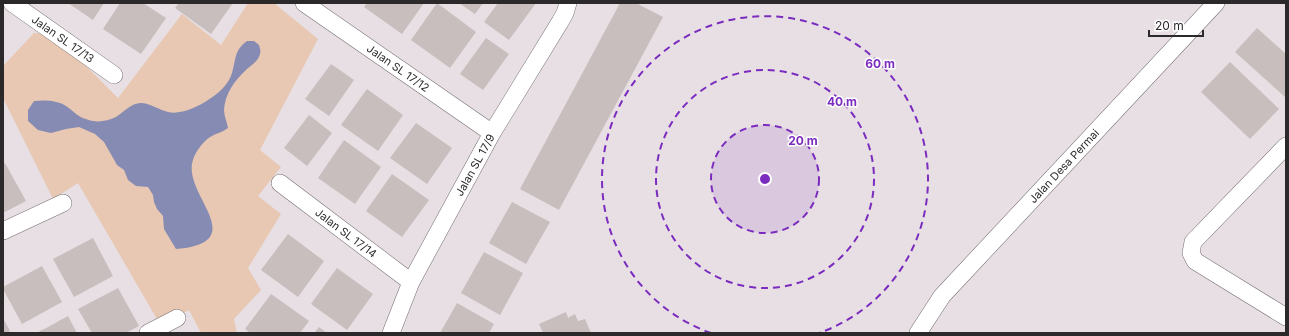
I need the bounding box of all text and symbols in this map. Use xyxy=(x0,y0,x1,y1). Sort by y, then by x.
street label: Jalan SL 17/13 xyxy=(29,12,97,66)
scale bar xyxy=(1149,12,1203,38)
text: 20 m xyxy=(1155,18,1184,33)
street label: Jalan SL 17/12 xyxy=(364,41,432,95)
text: 60 m xyxy=(865,56,895,71)
text: 40 m xyxy=(827,94,857,109)
street label: Jalan Desa Permai xyxy=(1026,126,1102,206)
street label: Jalan SL 17/9 xyxy=(452,131,498,198)
text: 20 m xyxy=(788,133,818,148)
centre of rings xyxy=(758,172,772,186)
street label: Jalan SL 17/14 xyxy=(312,205,380,261)

